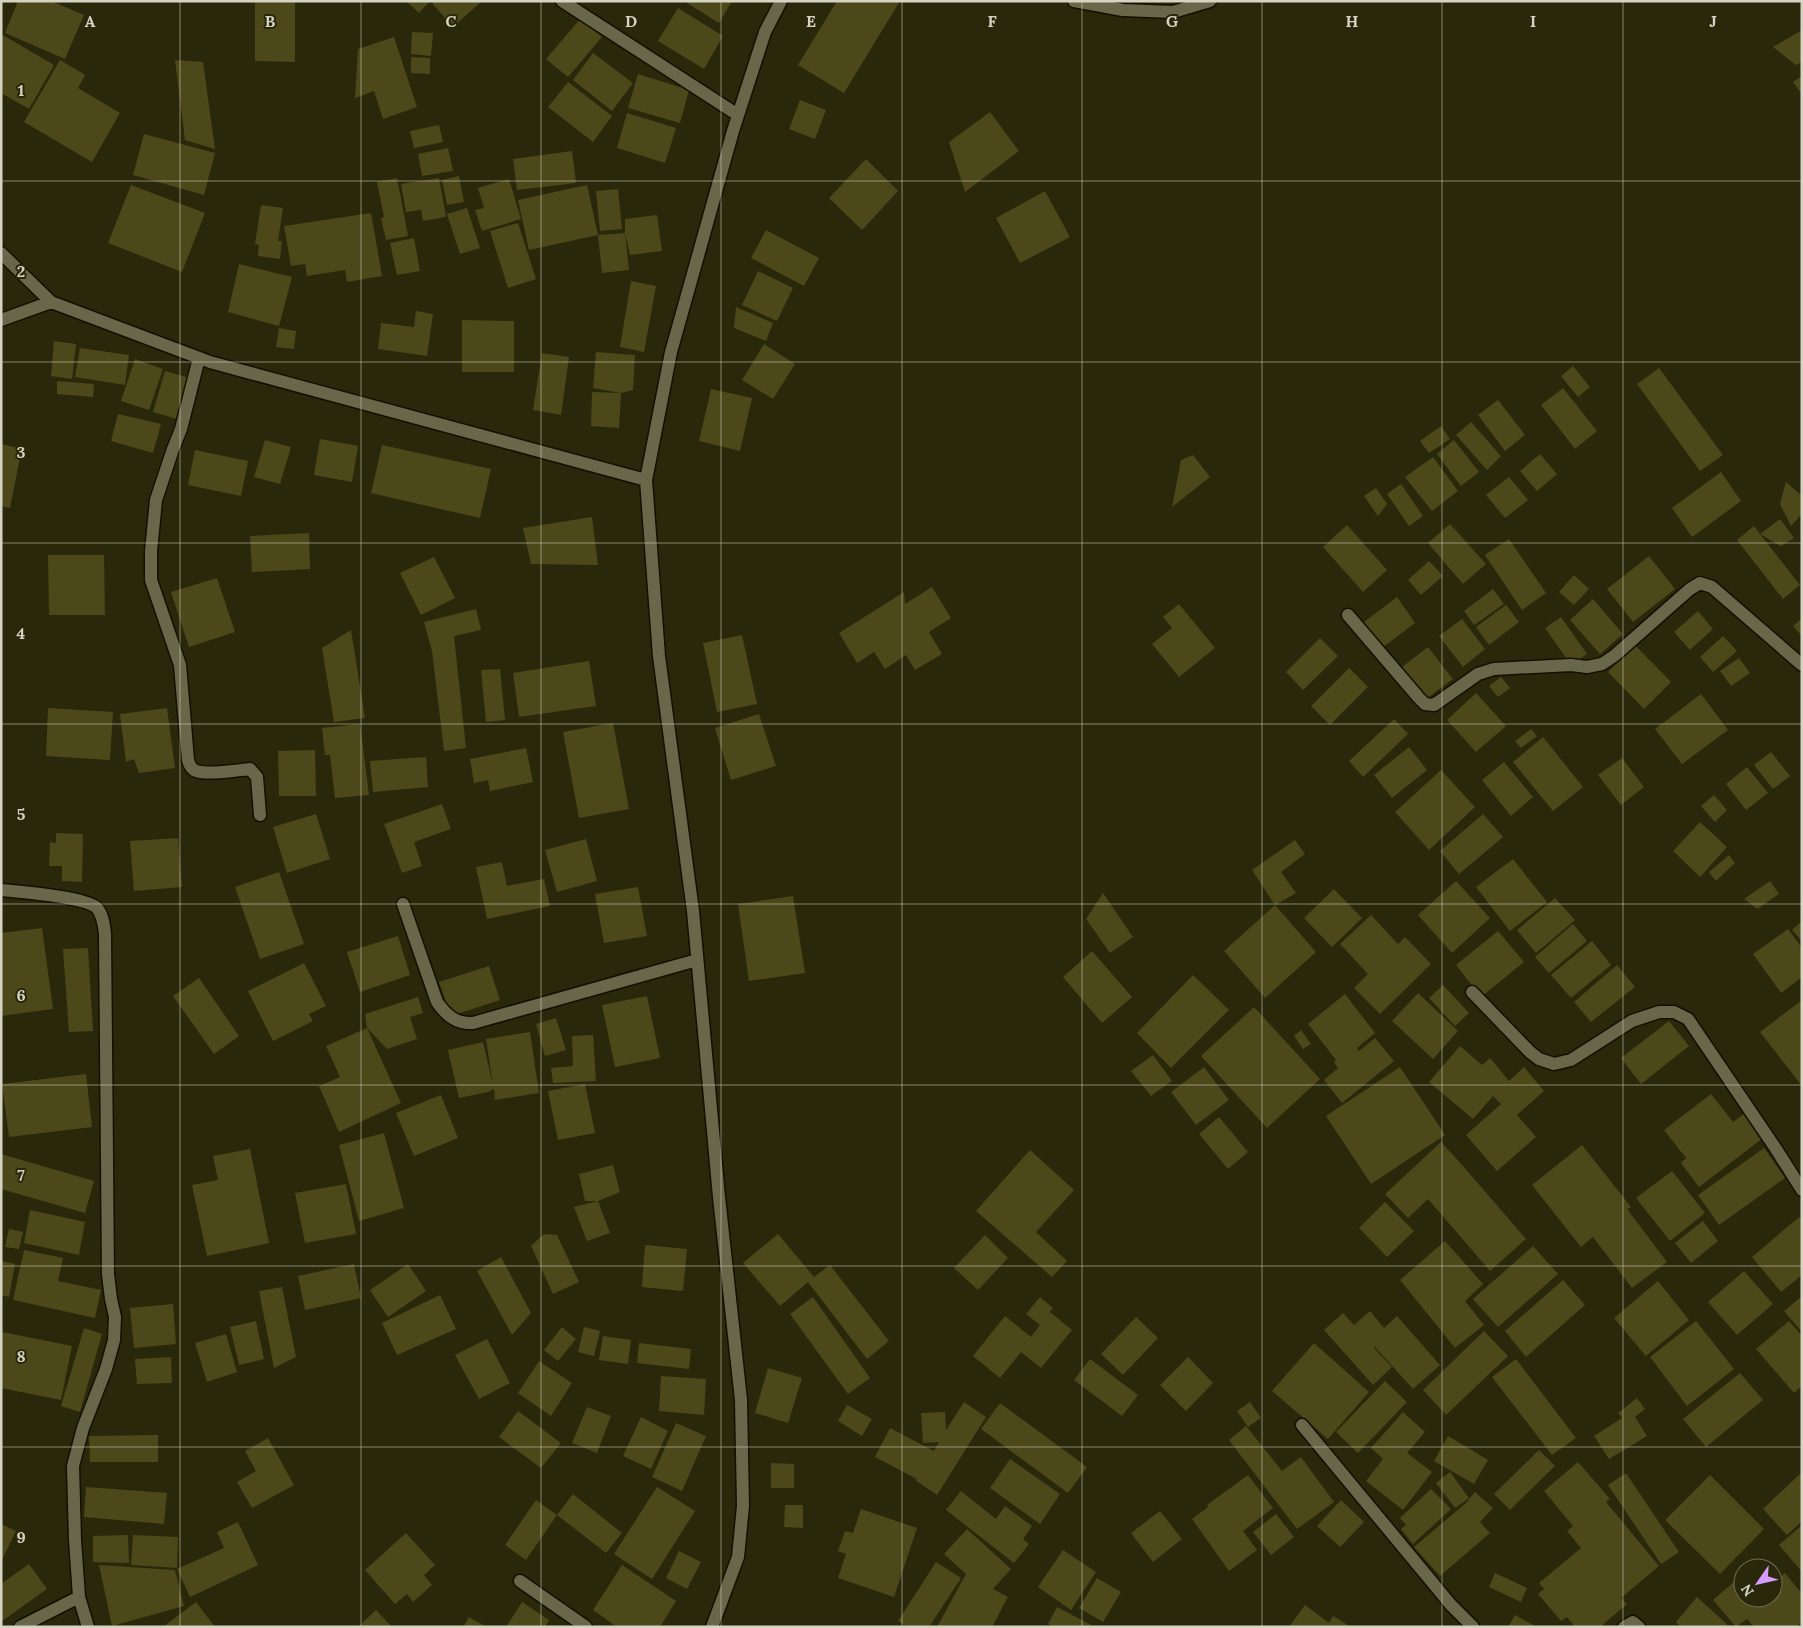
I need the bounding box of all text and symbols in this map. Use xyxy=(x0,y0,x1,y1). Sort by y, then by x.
text: A xyxy=(85,11,96,31)
text: B xyxy=(265,11,276,31)
text: C xyxy=(445,11,457,31)
text: D xyxy=(625,11,637,31)
text: E xyxy=(806,11,816,31)
text: F xyxy=(987,11,997,31)
text: G xyxy=(1166,11,1178,31)
text: H xyxy=(1346,11,1359,31)
text: I xyxy=(1530,11,1536,31)
text: J xyxy=(1709,11,1717,31)
text: 1 xyxy=(18,80,24,100)
text: 2 xyxy=(17,261,25,281)
text: 3 xyxy=(17,442,26,462)
text: 4 xyxy=(17,623,26,643)
text: 5 xyxy=(17,804,26,824)
text: 6 xyxy=(16,985,26,1005)
text: 7 xyxy=(17,1165,25,1185)
text: 8 xyxy=(16,1346,26,1366)
text: 9 xyxy=(16,1527,26,1547)
north arrow xyxy=(1733,1558,1783,1608)
text: N xyxy=(1737,1581,1758,1600)

